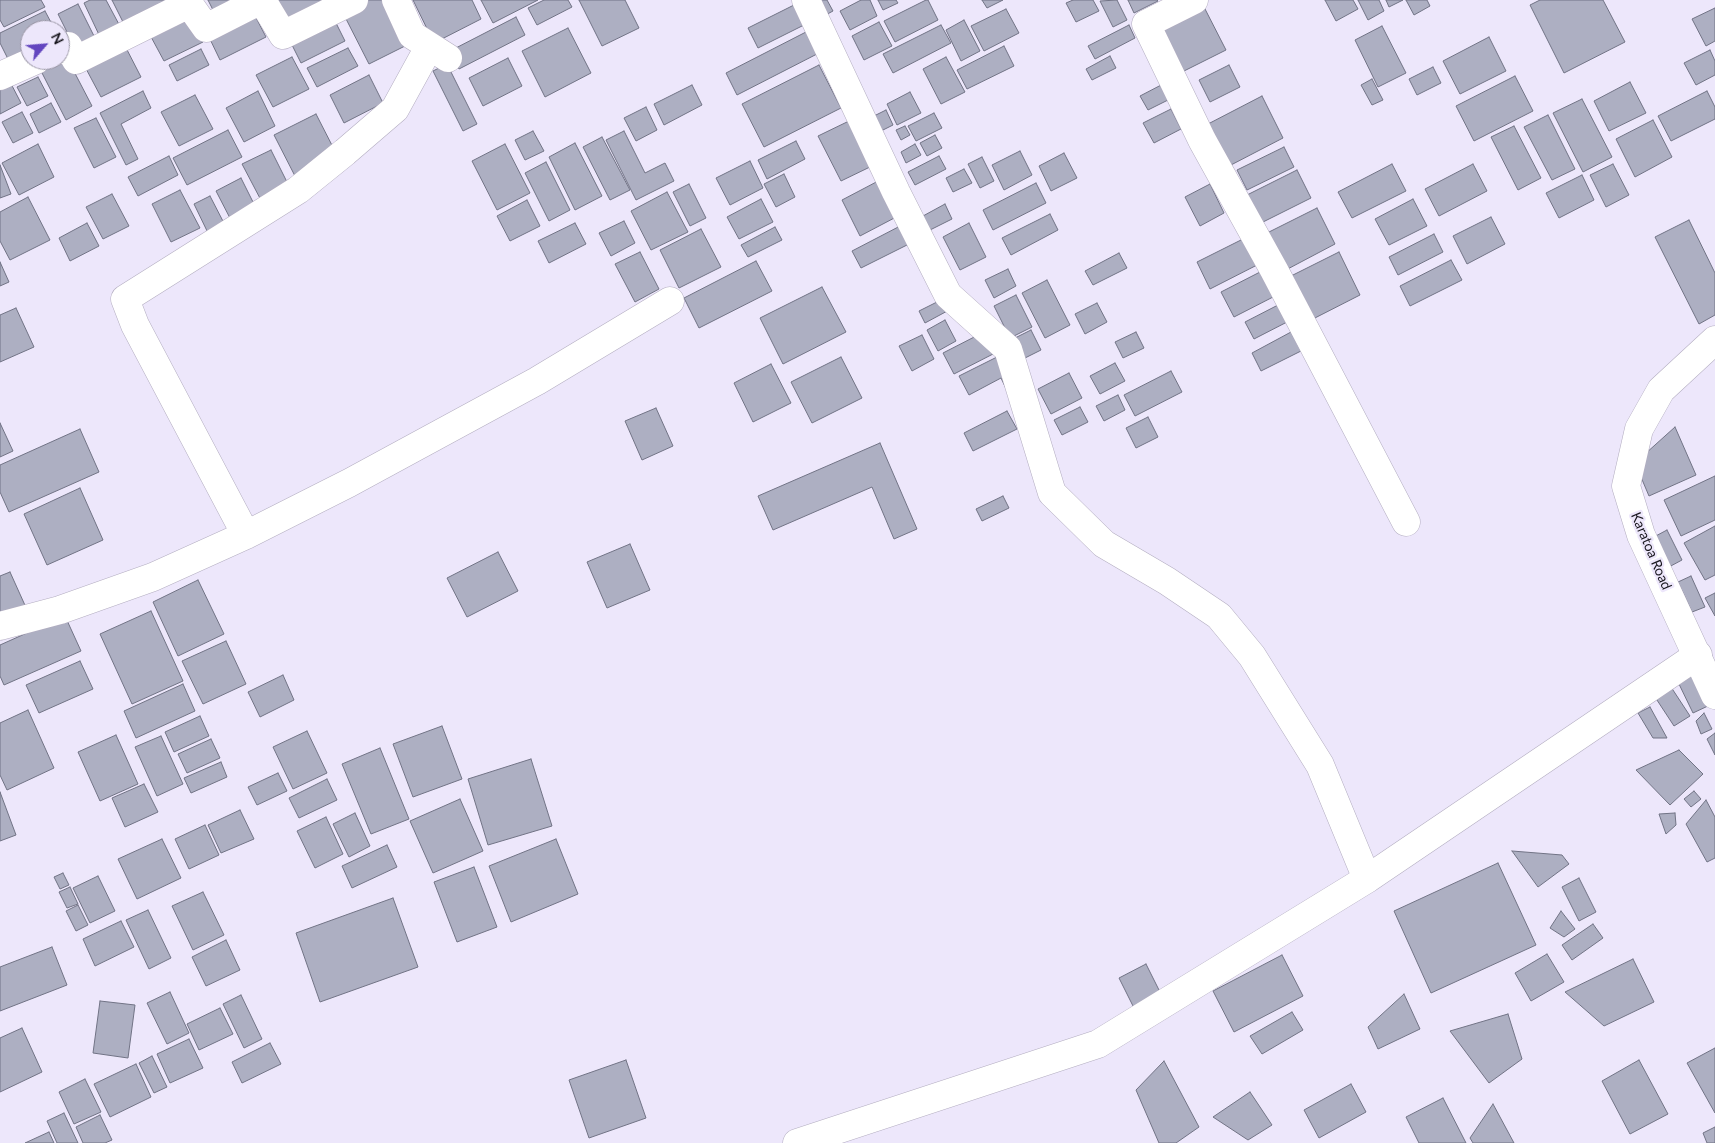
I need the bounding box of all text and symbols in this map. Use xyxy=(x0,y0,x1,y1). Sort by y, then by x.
north arrow xyxy=(20,20,70,70)
text: N xyxy=(48,30,68,47)
street label: Karatoa Road xyxy=(1627,510,1675,592)

